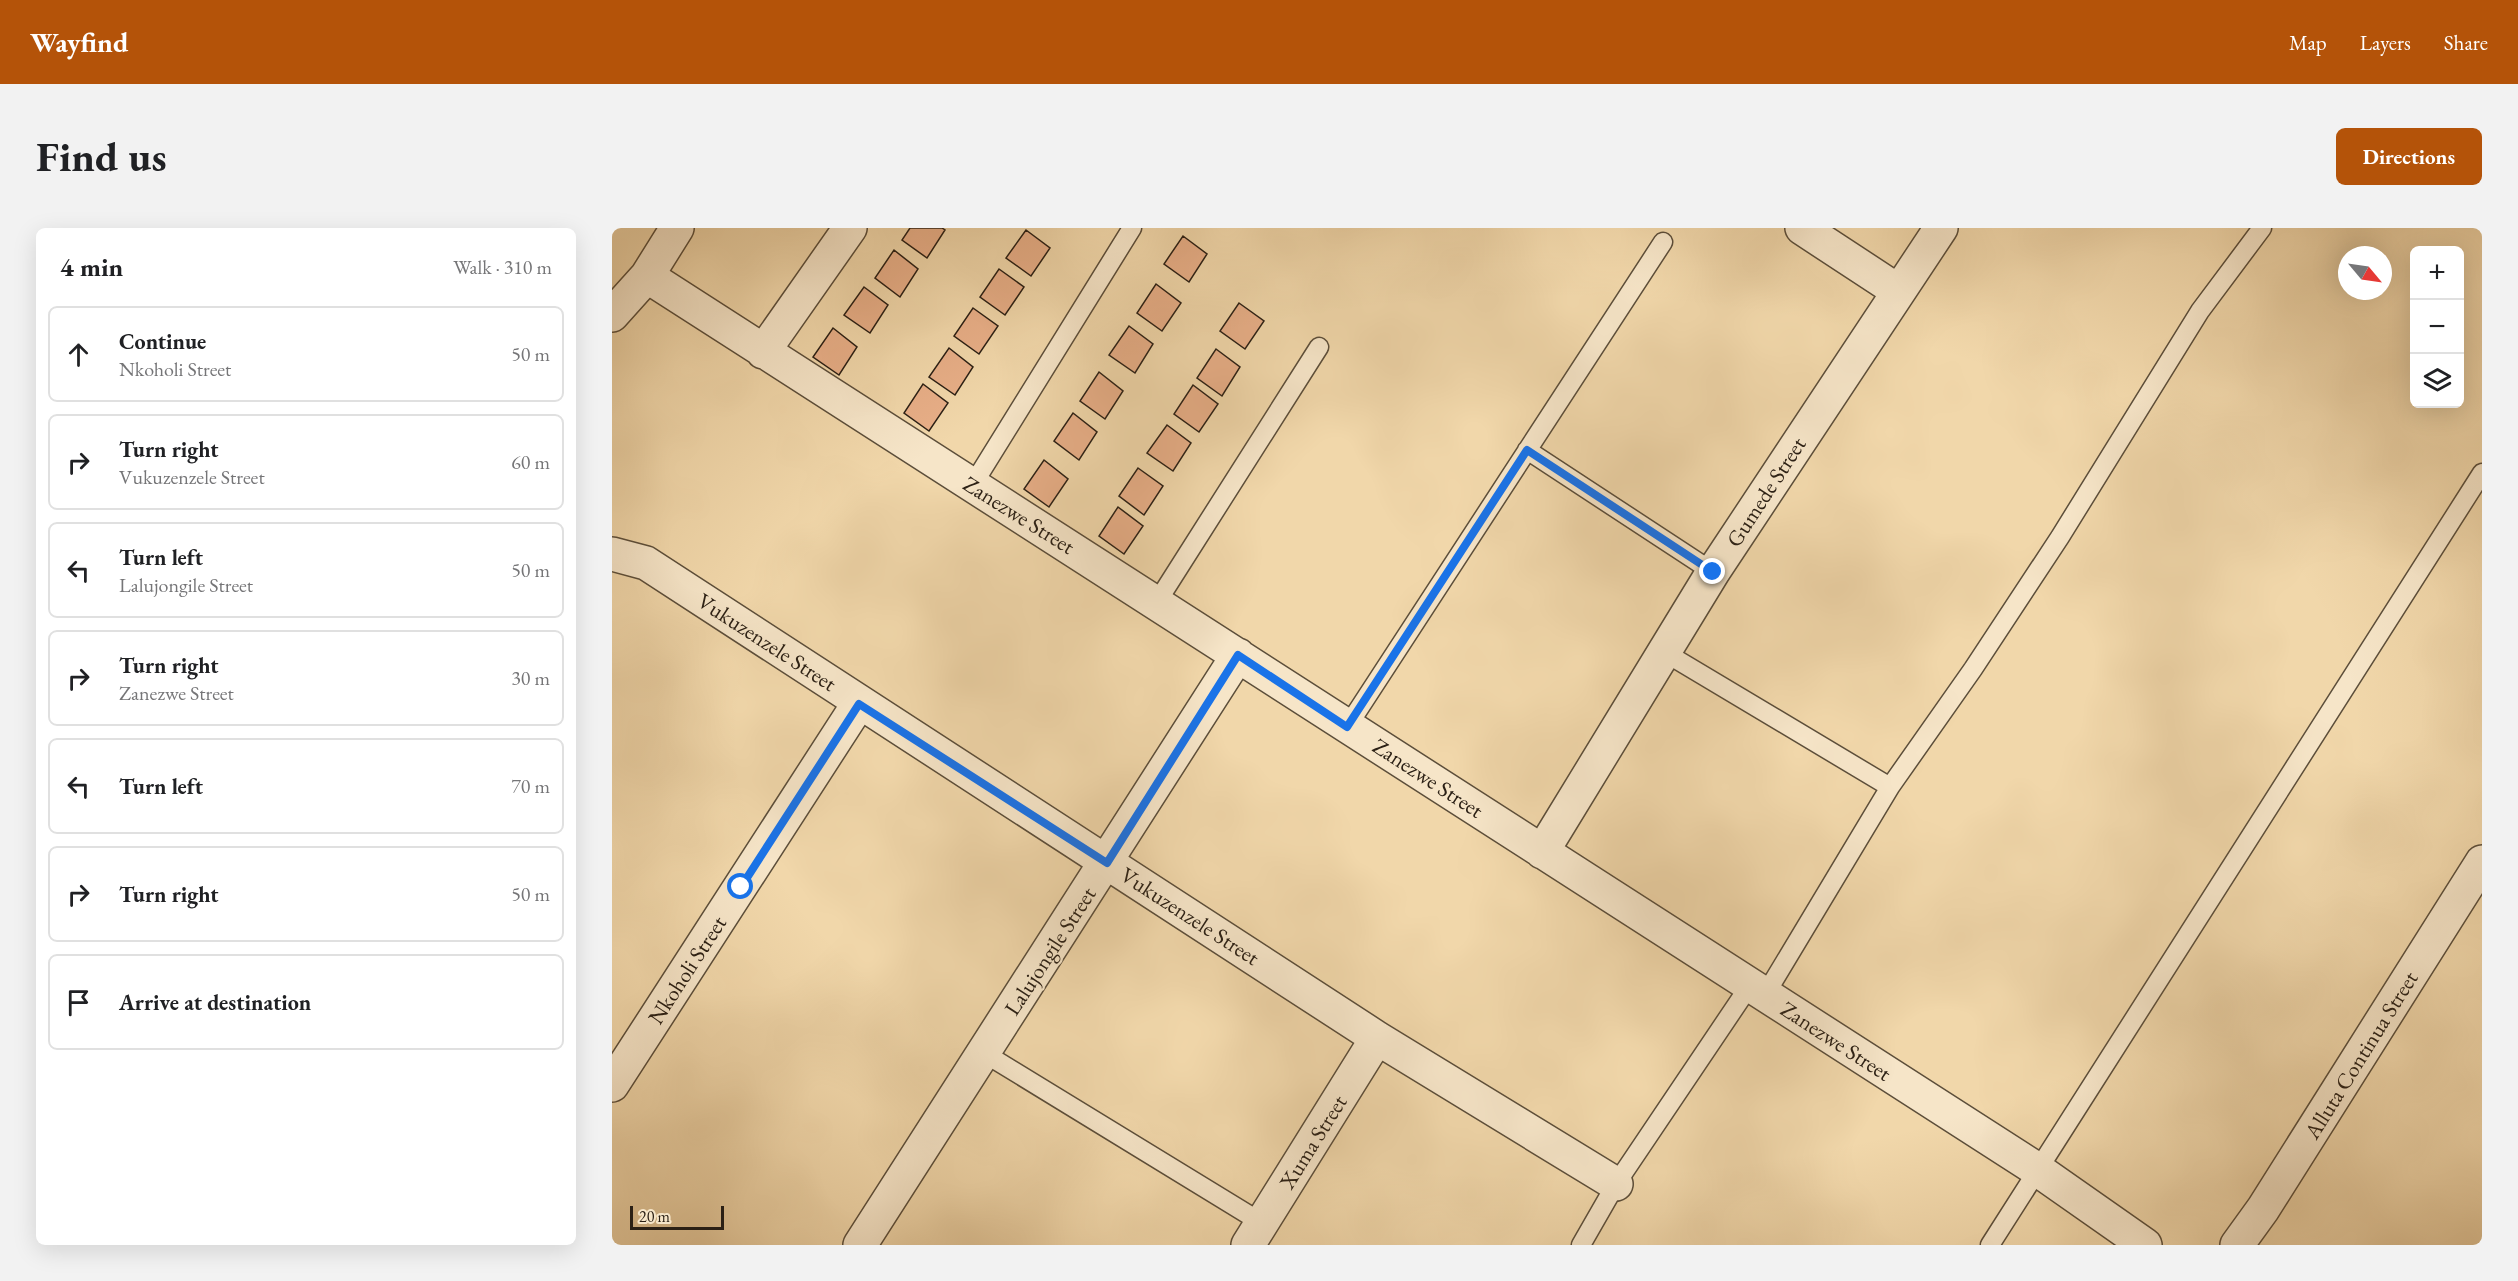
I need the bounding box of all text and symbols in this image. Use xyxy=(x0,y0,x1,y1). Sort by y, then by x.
text: Wayfind xyxy=(30,24,128,60)
text: Map xyxy=(2289,29,2327,56)
text: Layers xyxy=(2360,29,2411,56)
text: Share xyxy=(2444,29,2488,56)
button: Directions xyxy=(2336,128,2482,185)
text: Find us xyxy=(36,129,167,184)
north arrow xyxy=(2338,246,2392,300)
map controls xyxy=(2410,246,2464,408)
button: + xyxy=(2410,246,2464,300)
text: 4 min xyxy=(60,250,123,284)
text: Walk · 310 m xyxy=(453,254,552,280)
button: − xyxy=(2410,300,2464,354)
text: Continue xyxy=(119,327,206,356)
icon: ahead xyxy=(62,338,95,371)
text: 50 m xyxy=(511,341,550,367)
button: layers xyxy=(2410,354,2464,408)
text: Nkoholi Street xyxy=(119,356,231,382)
street label: Gumede Street xyxy=(1720,431,1812,553)
text: Turn right xyxy=(119,435,218,464)
icon: right xyxy=(62,446,95,479)
text: 60 m xyxy=(511,449,550,475)
text: Vukuzenzele Street xyxy=(119,464,265,490)
street label: Zanezwe Street xyxy=(958,469,1080,561)
text: Turn left xyxy=(119,543,203,572)
icon: left xyxy=(62,554,95,587)
text: 50 m xyxy=(511,557,550,583)
route end xyxy=(1699,558,1725,584)
text: Lalujongile Street xyxy=(119,572,253,598)
street label: Vukuzenzele Street xyxy=(692,586,842,698)
text: Turn right xyxy=(119,651,218,680)
icon: right xyxy=(62,662,95,695)
text: 30 m xyxy=(511,665,550,691)
text: Zanezwe Street xyxy=(119,680,234,706)
street label: Zanezwe Street xyxy=(1367,731,1489,825)
icon: left xyxy=(62,770,95,803)
text: Turn left xyxy=(119,772,203,801)
text: 70 m xyxy=(511,773,550,799)
street label: Vukuzenzele Street xyxy=(1115,860,1265,972)
route start xyxy=(727,873,753,899)
icon: right xyxy=(62,878,95,911)
text: Turn right xyxy=(119,880,218,909)
text: 50 m xyxy=(511,881,550,907)
street label: Lalujongile Street xyxy=(998,881,1102,1021)
street label: Nkoholi Street xyxy=(641,910,733,1030)
street label: Alluta Continua Street xyxy=(2297,966,2424,1145)
icon: arrive xyxy=(62,986,95,1019)
text: Arrive at destination xyxy=(119,988,311,1017)
street label: Zanezwe Street xyxy=(1775,994,1897,1088)
street label: Xuma Street xyxy=(1272,1089,1353,1195)
scale bar xyxy=(630,1203,724,1230)
text: 20 m xyxy=(639,1206,670,1227)

